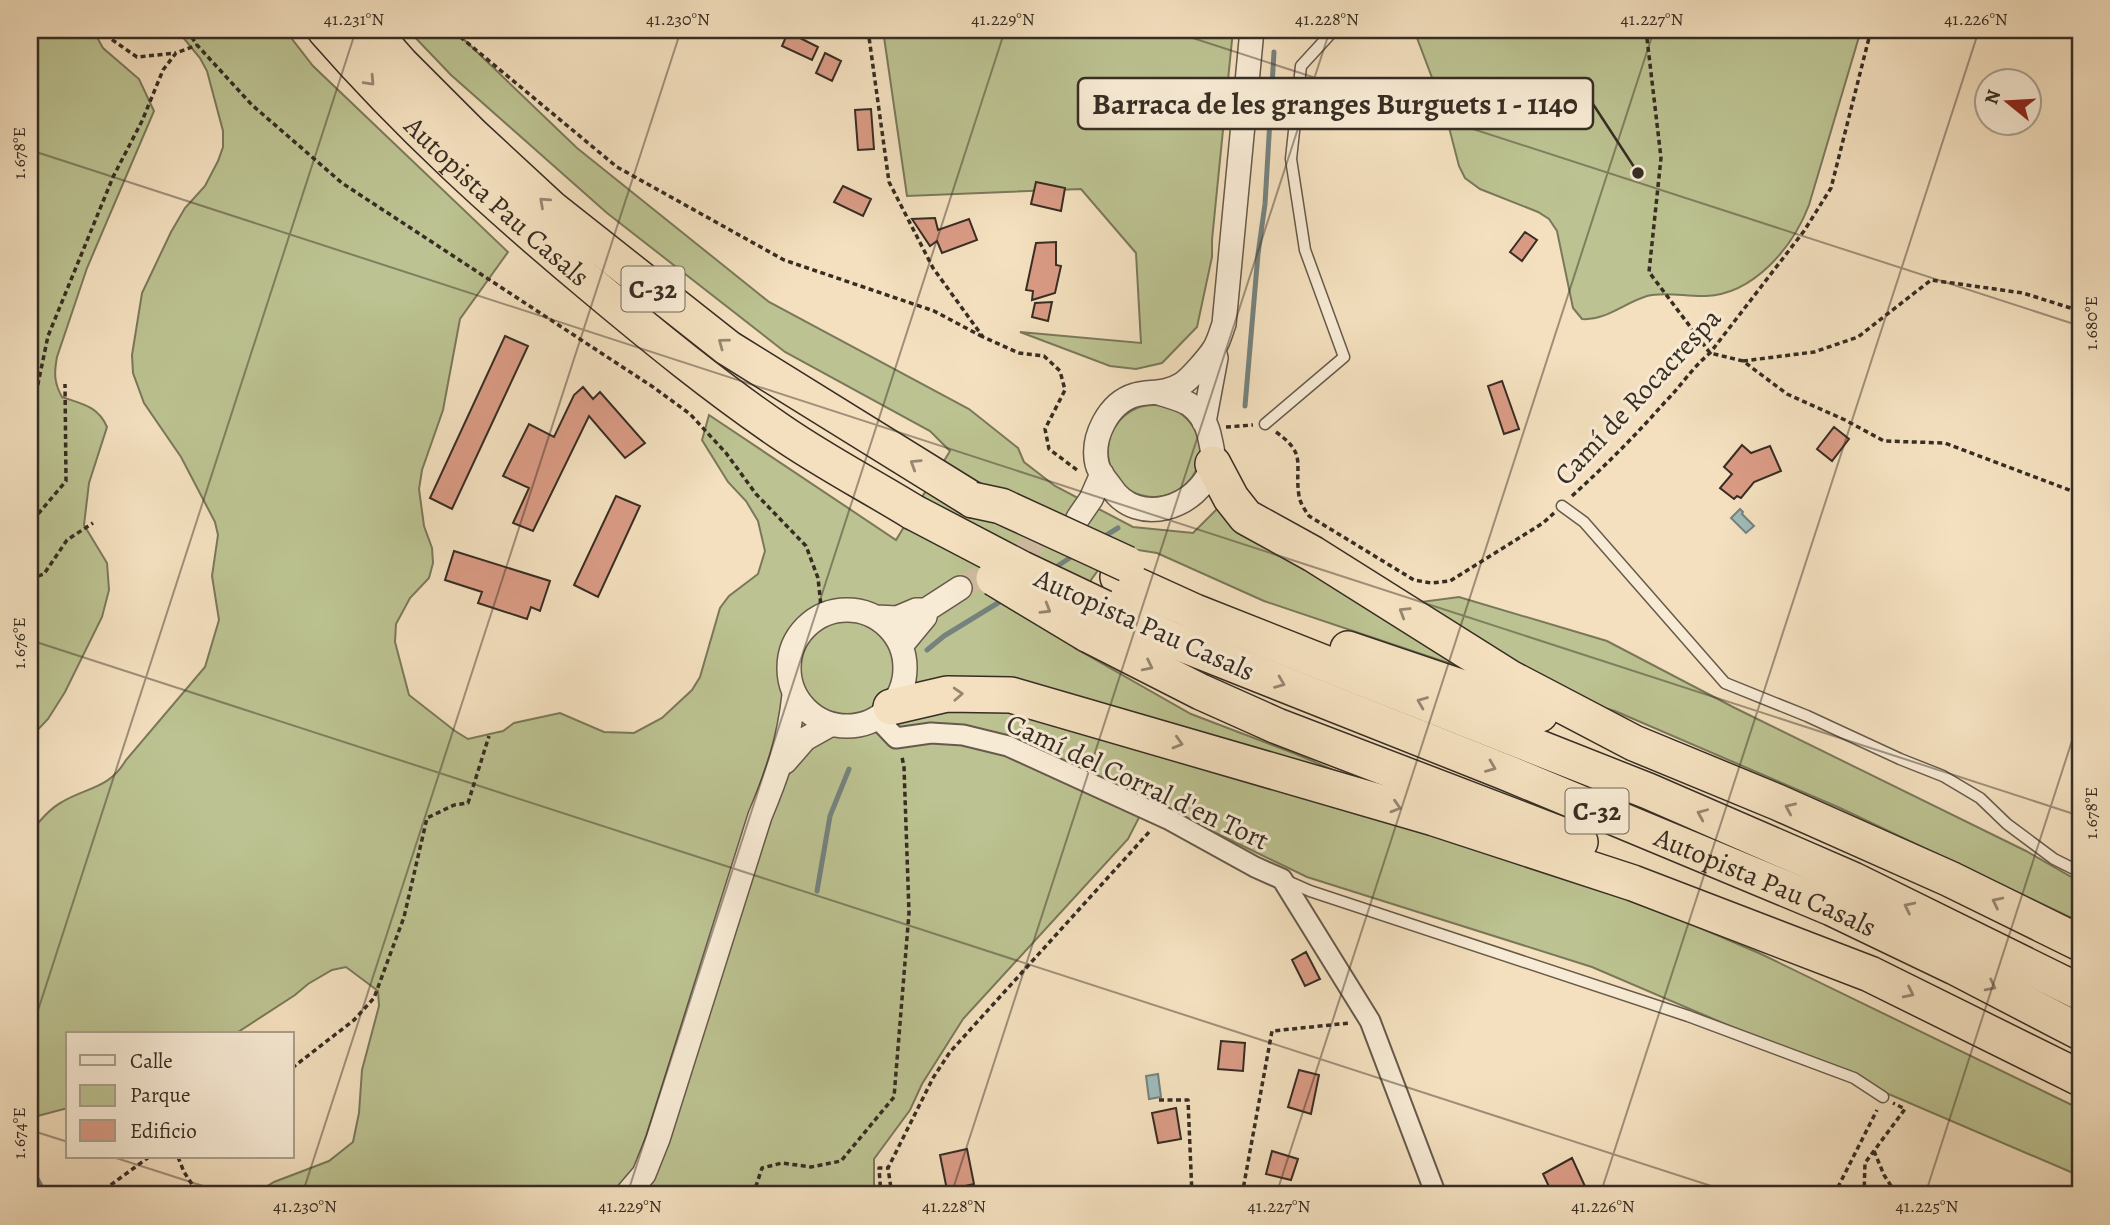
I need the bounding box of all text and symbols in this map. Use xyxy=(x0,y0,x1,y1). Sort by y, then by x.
text: 41.231°N xyxy=(324,7,384,31)
text: 41.230°N xyxy=(646,7,710,31)
text: 41.229°N xyxy=(971,7,1035,31)
text: 41.228°N xyxy=(1295,7,1359,31)
text: 41.227°N xyxy=(1621,7,1683,31)
text: 41.226°N xyxy=(1944,7,2008,31)
north arrow xyxy=(1974,66,2044,136)
one-way arrow xyxy=(362,73,374,86)
callout: Barraca de les granges Burguets 1 - 1140 xyxy=(1078,78,1593,129)
text: Barraca de les granges Burguets 1 - 1140 xyxy=(1092,84,1578,124)
text: N xyxy=(1978,86,2007,108)
street label: Autopista Pau Casals xyxy=(395,107,597,295)
text: 1.678°E xyxy=(7,127,31,179)
one-way arrow xyxy=(539,198,552,210)
road number: C-32 xyxy=(622,266,684,312)
text: 1.680°E xyxy=(2079,296,2103,350)
street label: Camí de Rocacrespa xyxy=(1546,300,1730,493)
one-way arrow xyxy=(718,339,730,352)
one-way arrow xyxy=(910,460,923,473)
street label: Autopista Pau Casals xyxy=(1027,559,1261,691)
one-way arrow xyxy=(1038,601,1051,614)
one-way arrow xyxy=(1399,607,1412,620)
text: 1.676°E xyxy=(7,617,31,669)
one-way arrow xyxy=(1141,657,1153,671)
one-way arrow xyxy=(1273,674,1285,688)
one-way arrow xyxy=(952,686,963,701)
one-way arrow xyxy=(1417,696,1429,710)
street label: Camí del Corral d'en Tort xyxy=(1000,704,1275,859)
one-way arrow xyxy=(1172,734,1184,749)
one-way arrow xyxy=(1484,758,1496,772)
text: 1.678°E xyxy=(2079,787,2103,839)
road number: C-32 xyxy=(1566,789,1628,834)
one-way arrow xyxy=(1390,799,1402,814)
one-way arrow xyxy=(1785,802,1797,816)
one-way arrow xyxy=(1696,809,1708,823)
street label: Autopista Pau Casals xyxy=(1648,818,1882,947)
one-way arrow xyxy=(1992,897,2004,911)
one-way arrow xyxy=(1904,902,1916,916)
one-way arrow xyxy=(1984,978,1996,991)
one-way arrow xyxy=(1902,985,1914,999)
legend xyxy=(66,1032,294,1158)
text: Calle xyxy=(130,1047,173,1075)
text: Parque xyxy=(130,1081,190,1109)
text: 1.674°E xyxy=(7,1107,31,1159)
text: Edificio xyxy=(130,1117,197,1145)
text: 41.230°N xyxy=(273,1194,337,1218)
text: 41.229°N xyxy=(598,1194,662,1218)
text: 41.228°N xyxy=(922,1194,986,1218)
text: 41.227°N xyxy=(1248,1194,1310,1218)
text: 41.226°N xyxy=(1571,1194,1635,1218)
text: 41.225°N xyxy=(1895,1194,1959,1218)

